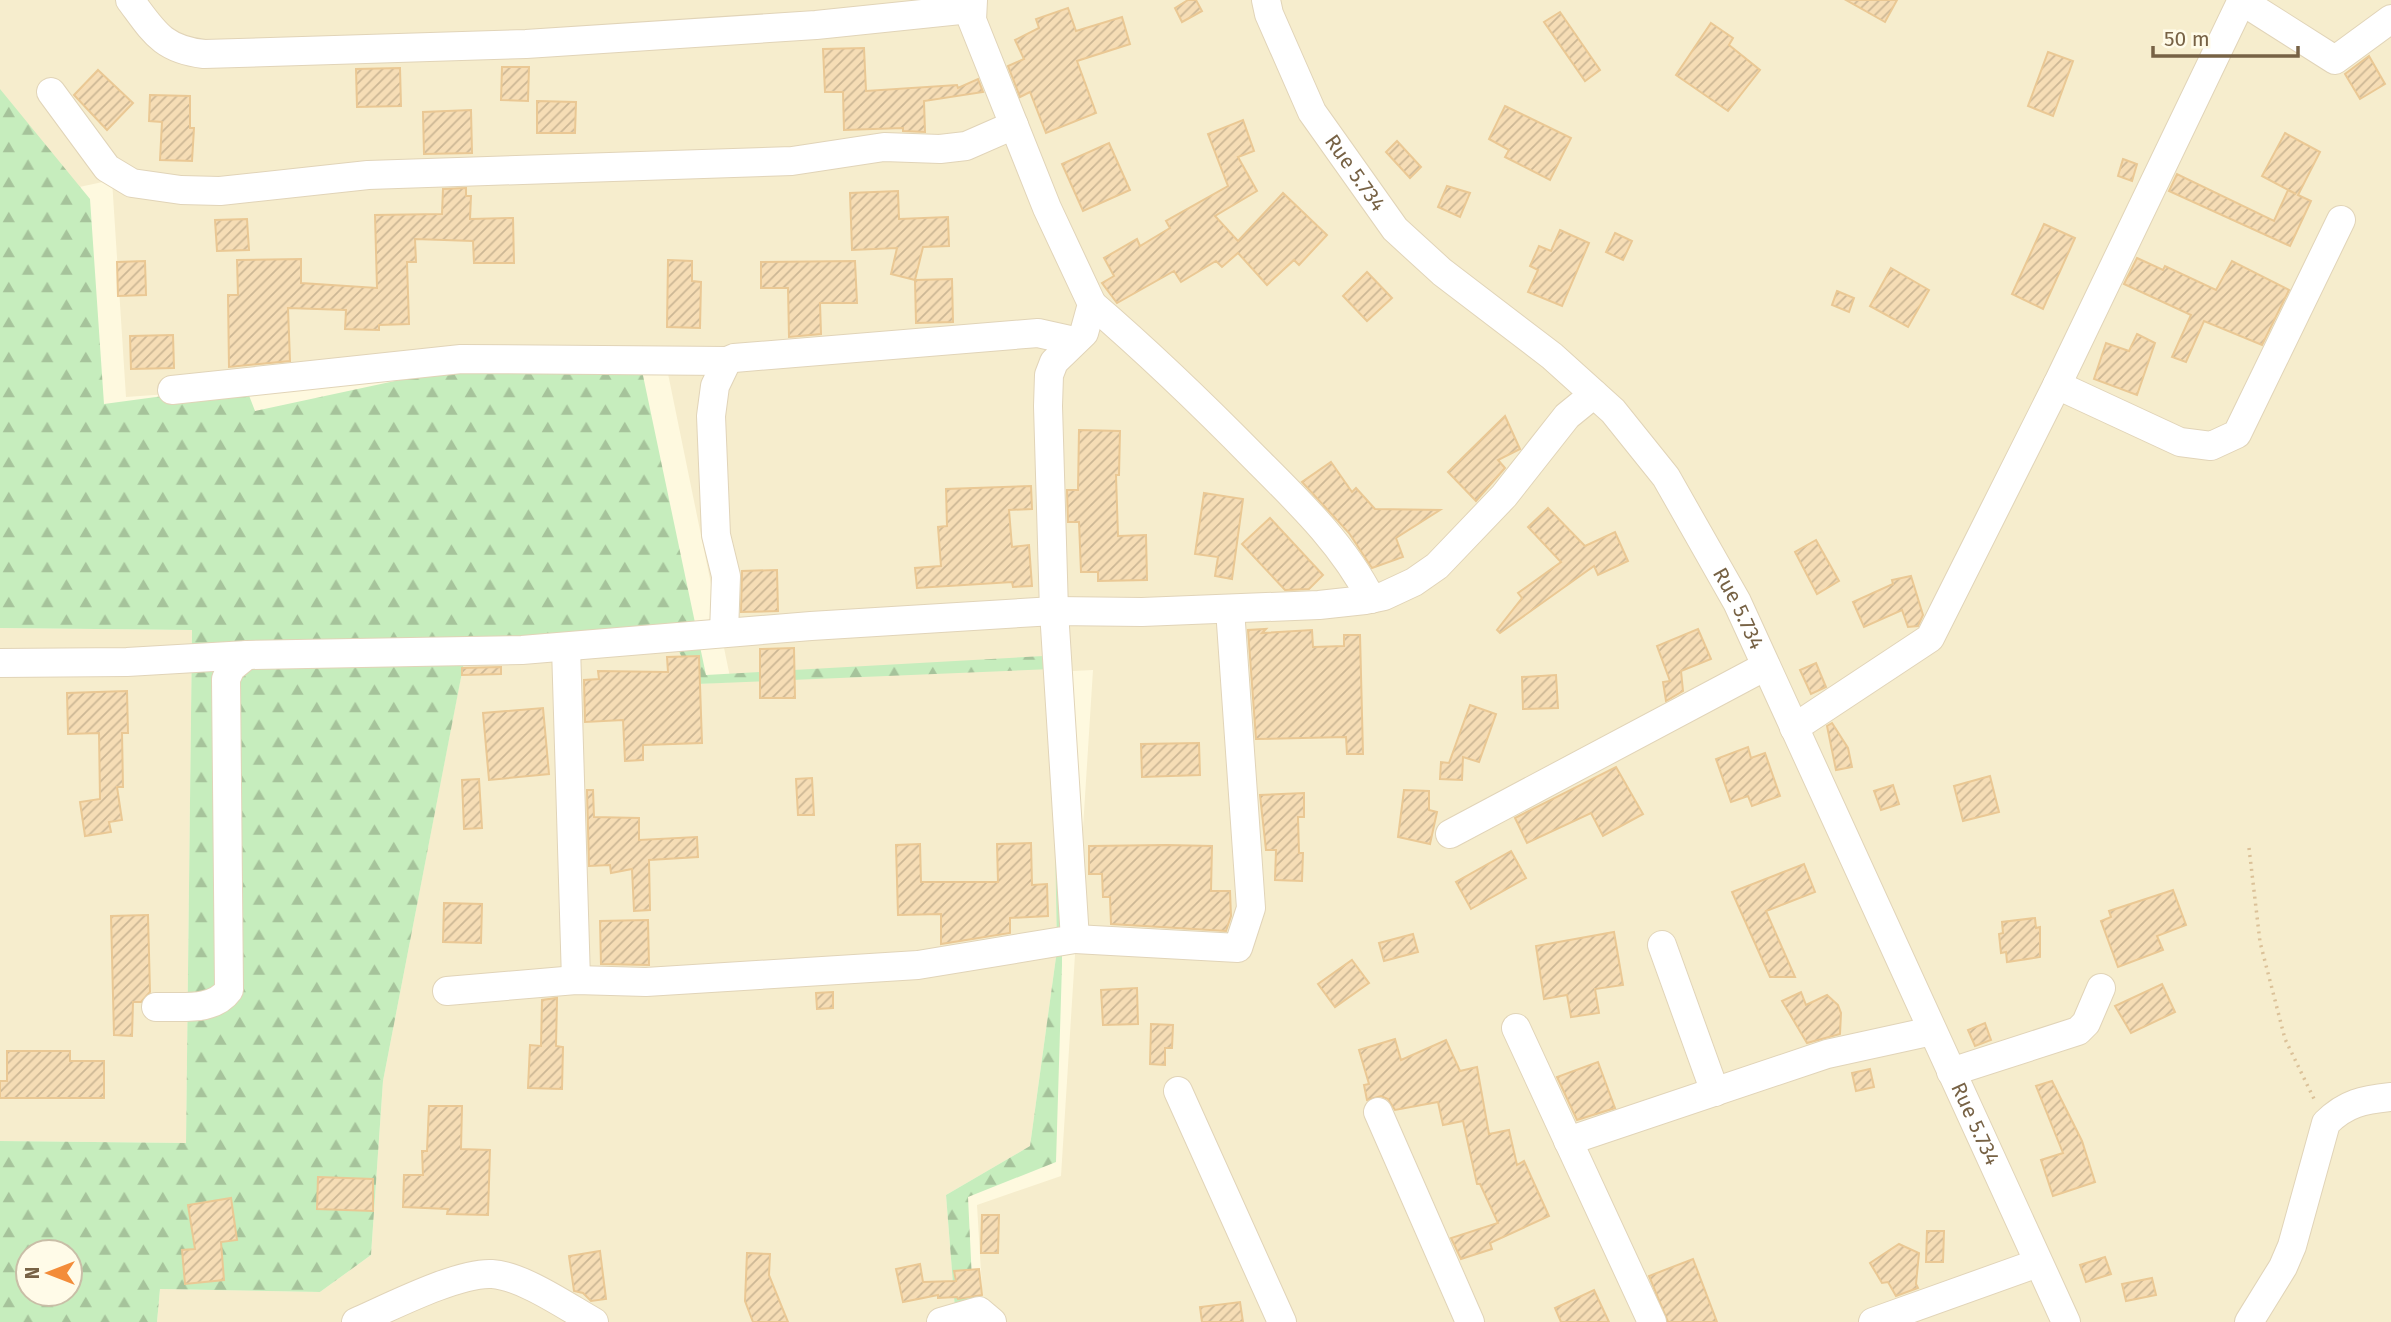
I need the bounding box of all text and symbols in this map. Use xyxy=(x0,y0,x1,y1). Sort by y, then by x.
scale bar xyxy=(2153,14,2298,58)
text: 50 m xyxy=(2164,26,2210,52)
street label: Rue 5.734 xyxy=(1319,129,1391,216)
street label: Rue 5.734 xyxy=(1707,563,1770,654)
street label: Rue 5.734 xyxy=(1945,1078,2006,1169)
north arrow xyxy=(14,1238,84,1308)
text: N xyxy=(21,1267,44,1279)

